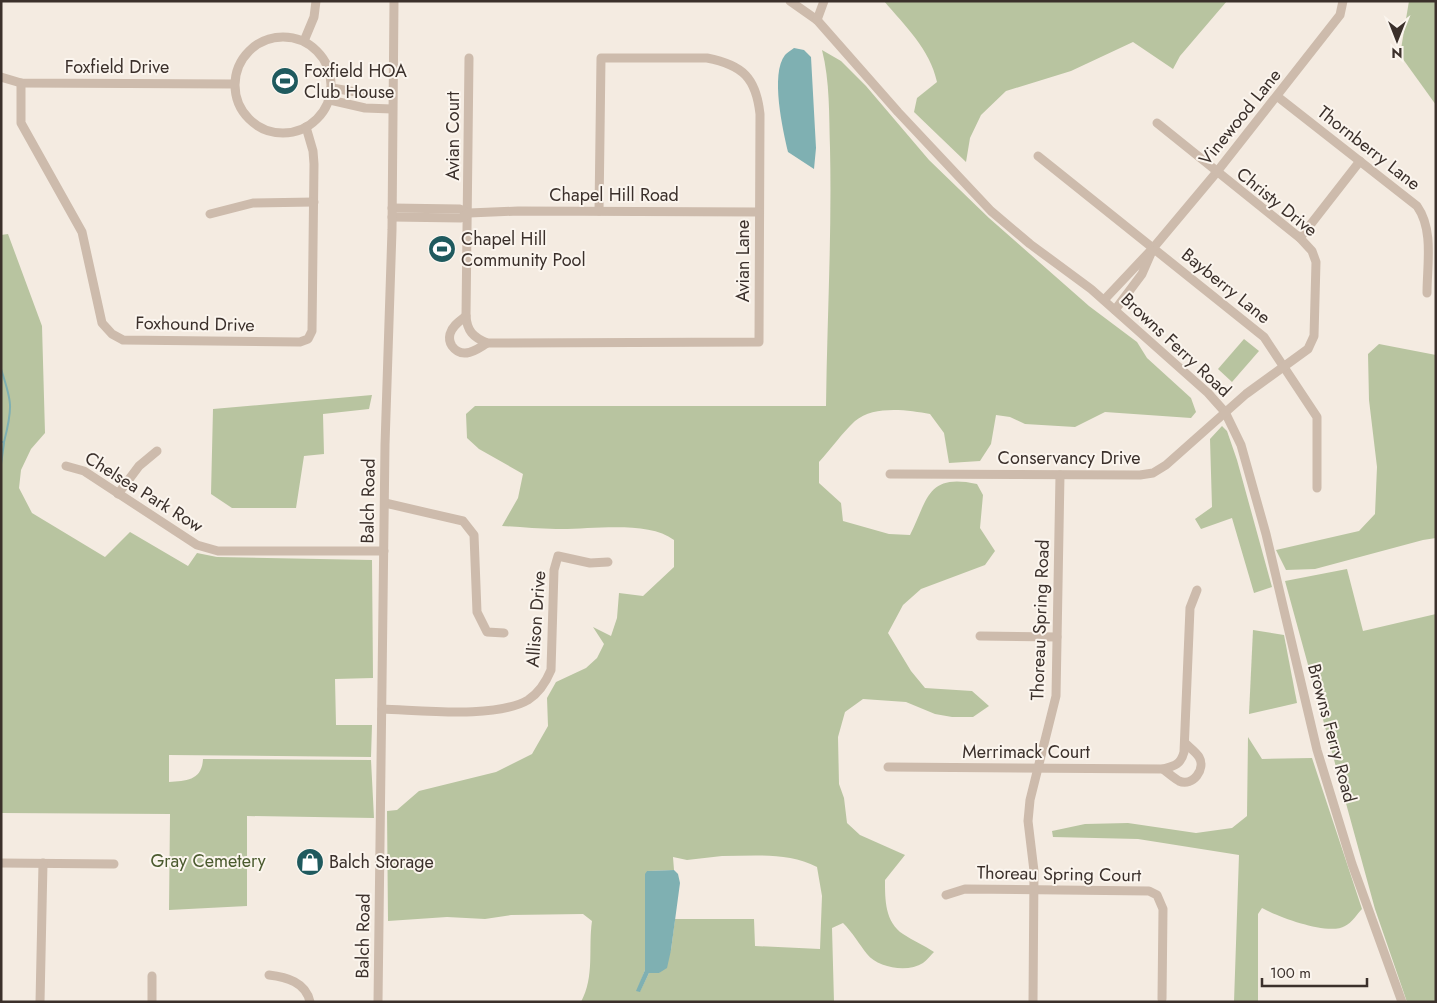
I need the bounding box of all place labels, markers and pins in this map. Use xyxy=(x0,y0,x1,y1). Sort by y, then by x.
place label: Foxfield HOA Club House xyxy=(304,58,407,105)
sports icon: Foxfield HOA Club House xyxy=(270,66,300,96)
place label: Chapel Hill Community Pool xyxy=(461,226,586,273)
sports icon: Chapel Hill Community Pool xyxy=(427,234,457,264)
shop icon: Balch Storage xyxy=(295,847,325,877)
place label: Balch Storage xyxy=(329,849,434,875)

